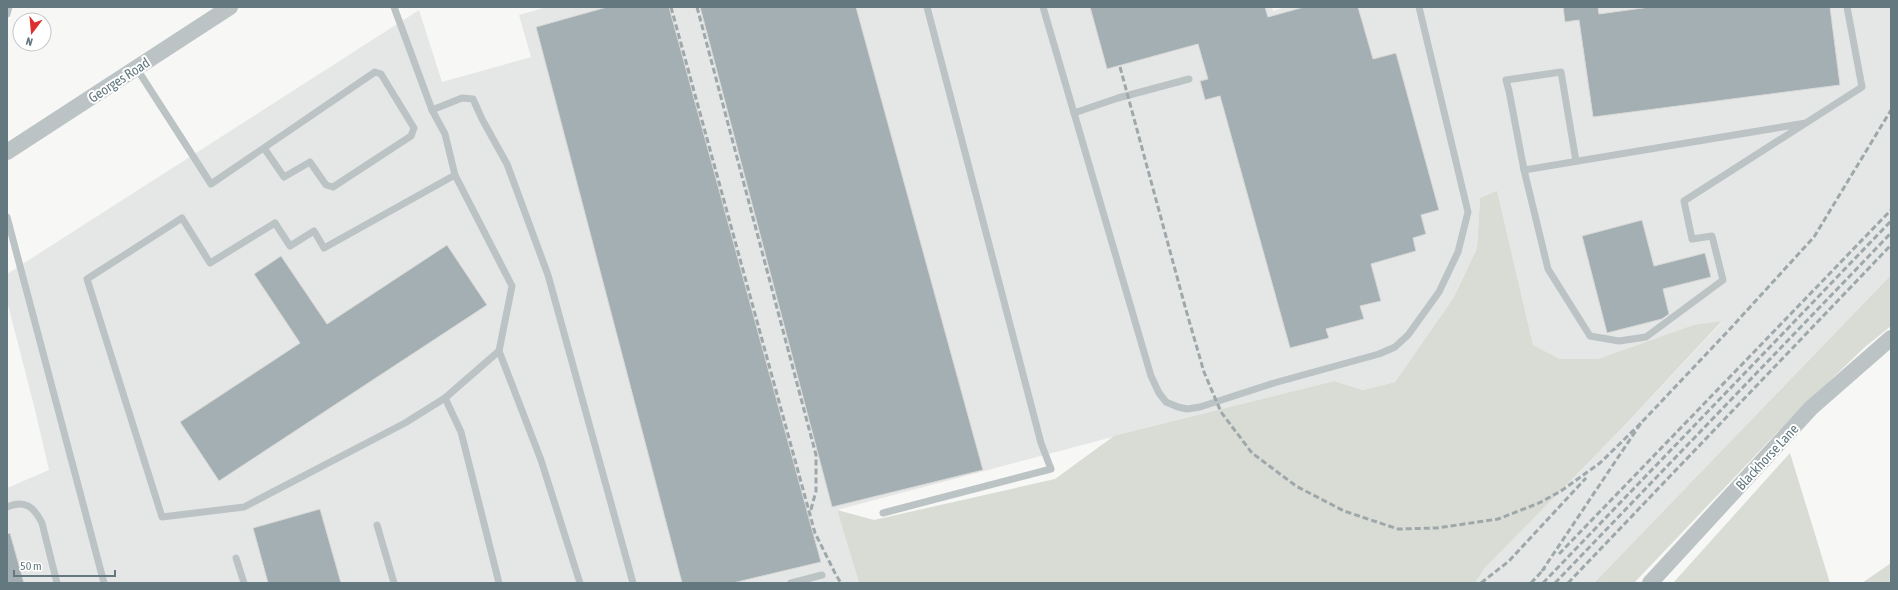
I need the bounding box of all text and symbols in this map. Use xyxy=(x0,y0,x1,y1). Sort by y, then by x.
north arrow xyxy=(12,12,52,52)
text: N xyxy=(24,35,34,48)
street label: Georges Road xyxy=(85,54,153,106)
street label: Blackhorse Lane xyxy=(1733,421,1801,493)
scale bar xyxy=(14,552,115,578)
text: 50 m xyxy=(20,559,42,573)

